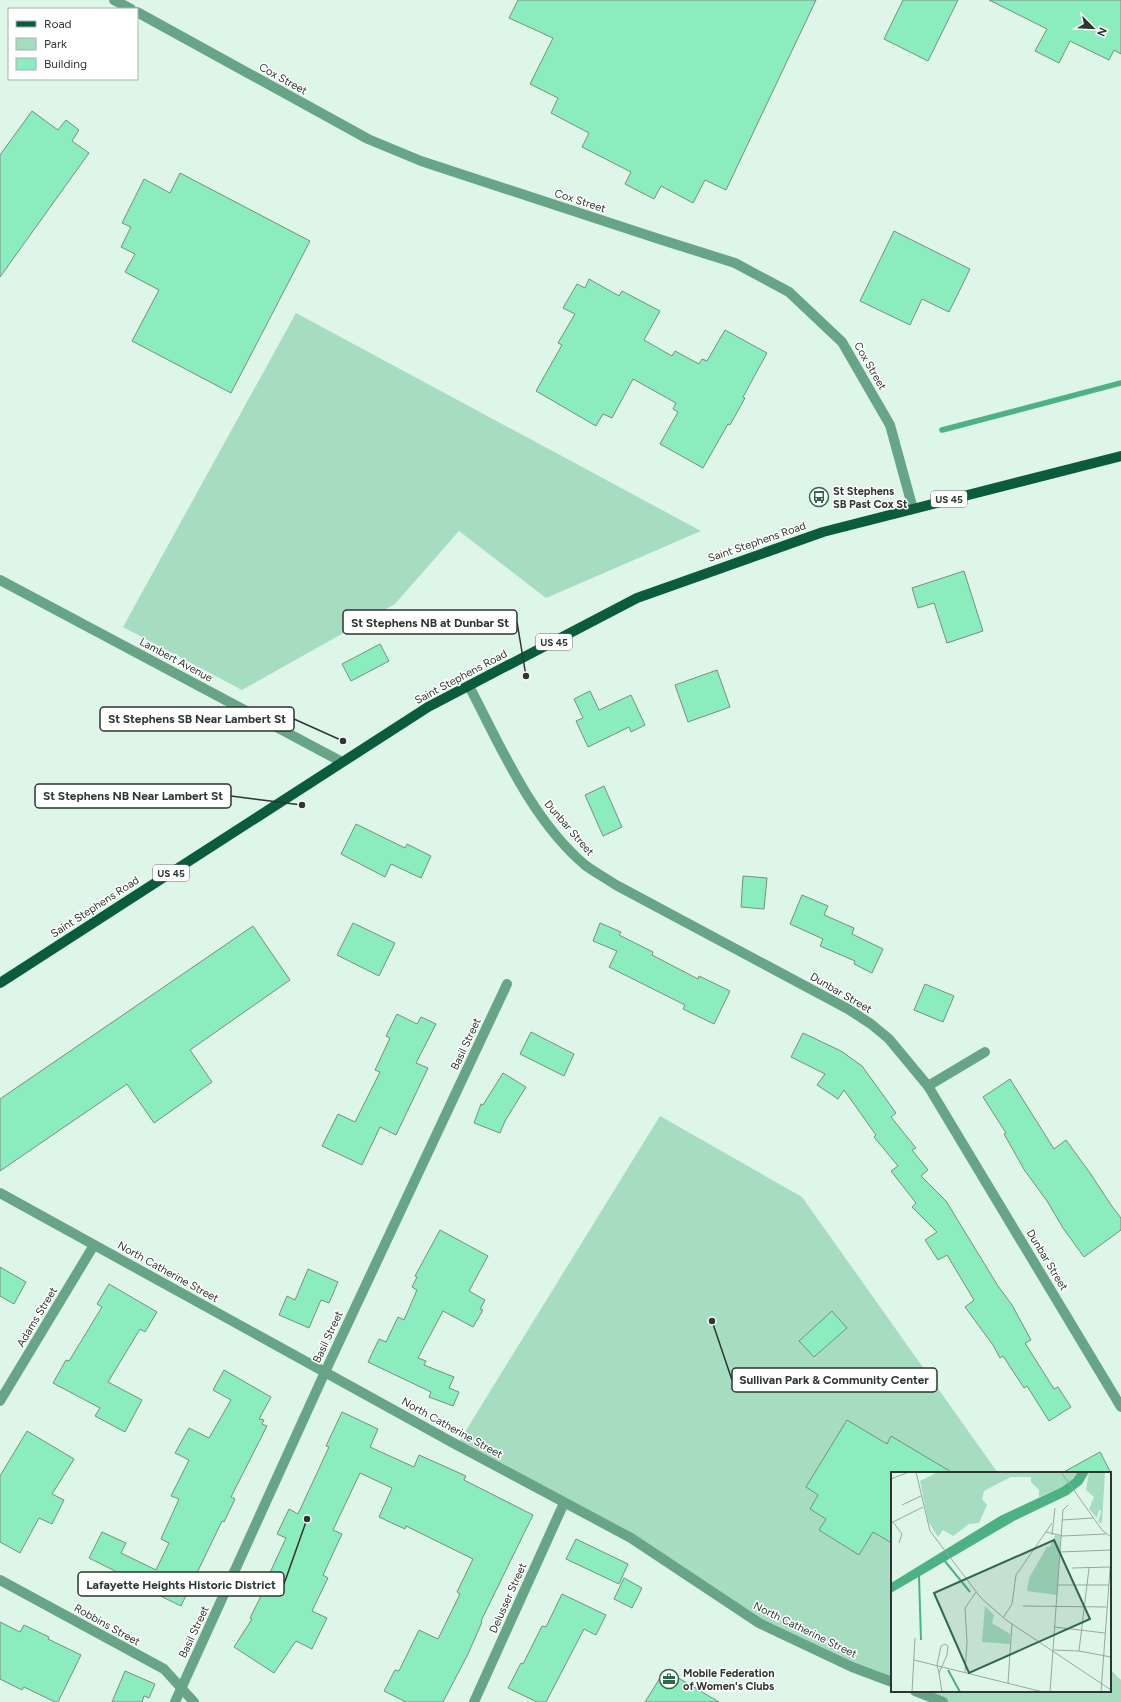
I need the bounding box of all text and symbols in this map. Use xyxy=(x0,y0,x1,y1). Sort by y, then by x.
legend xyxy=(8,8,138,80)
north arrow xyxy=(1073,8,1113,48)
text: Road xyxy=(44,17,72,31)
text: N xyxy=(1094,25,1109,38)
text: Park xyxy=(44,37,67,51)
text: Building xyxy=(44,57,87,71)
street label: Cox Street xyxy=(257,60,309,98)
street label: Cox Street xyxy=(553,187,607,215)
street label: Cox Street xyxy=(851,340,889,392)
place label: St Stephens SB Past Cox St xyxy=(833,485,908,511)
bus stop icon: St Stephens SB Past Cox St xyxy=(808,486,830,508)
road number: US 45 xyxy=(931,491,967,507)
street label: Saint Stephens Road xyxy=(706,519,808,565)
callout: St Stephens NB at Dunbar St xyxy=(343,610,517,634)
text: St Stephens NB at Dunbar St xyxy=(351,616,509,630)
road number: US 45 xyxy=(536,634,572,650)
street label: Lambert Avenue xyxy=(137,635,215,685)
street label: Saint Stephens Road xyxy=(413,647,509,707)
callout: St Stephens SB Near Lambert St xyxy=(100,707,294,731)
text: St Stephens SB Near Lambert St xyxy=(108,712,286,726)
callout: St Stephens NB Near Lambert St xyxy=(35,784,231,808)
text: St Stephens NB Near Lambert St xyxy=(43,789,223,803)
street label: Dunbar Street xyxy=(541,798,597,858)
road number: US 45 xyxy=(153,865,189,881)
street label: Saint Stephens Road xyxy=(48,874,142,940)
street label: Dunbar Street xyxy=(808,970,874,1016)
street label: Basil Street xyxy=(448,1016,484,1072)
street label: Dunbar Street xyxy=(1024,1227,1070,1293)
street label: North Catherine Street xyxy=(115,1239,221,1305)
street label: Adams Street xyxy=(14,1285,60,1349)
street label: Basil Street xyxy=(310,1309,346,1365)
callout: Sullivan Park & Community Center xyxy=(732,1368,937,1392)
text: Sullivan Park & Community Center xyxy=(739,1373,929,1387)
street label: North Catherine Street xyxy=(399,1395,505,1461)
inset map xyxy=(891,1472,1111,1692)
street label: Delusser Street xyxy=(487,1561,529,1635)
callout: Lafayette Heights Historic District xyxy=(78,1572,284,1596)
text: Lafayette Heights Historic District xyxy=(86,1578,276,1592)
street label: North Catherine Street xyxy=(751,1599,859,1661)
street label: Robbins Street xyxy=(72,1601,142,1649)
street label: Basil Street xyxy=(176,1604,212,1660)
place label: Mobile Federation of Women's Clubs xyxy=(683,1667,774,1693)
office icon: Mobile Federation of Women's Clubs xyxy=(658,1668,680,1690)

